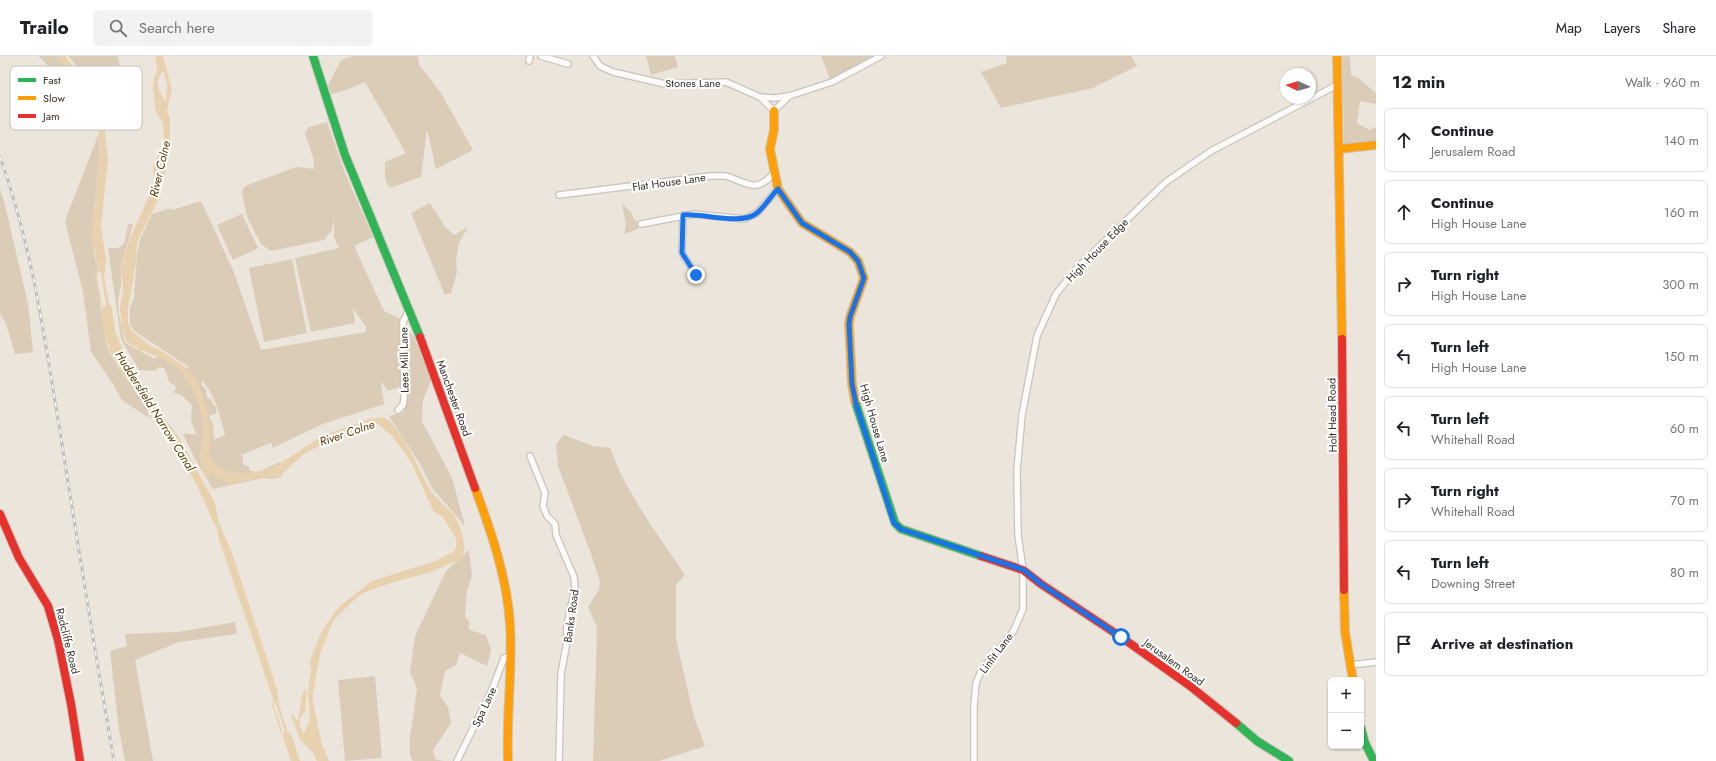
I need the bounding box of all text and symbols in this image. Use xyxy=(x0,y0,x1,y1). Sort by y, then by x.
search box xyxy=(93,10,373,46)
text: Trailo xyxy=(20,14,69,41)
icon: search xyxy=(107,17,129,39)
text: Search here xyxy=(139,17,215,39)
text: Map xyxy=(1556,18,1582,38)
text: Layers xyxy=(1604,18,1640,38)
text: Share xyxy=(1662,18,1696,38)
legend xyxy=(10,66,142,130)
north arrow xyxy=(1280,68,1316,104)
text: 12 min xyxy=(1392,70,1445,94)
text: Fast xyxy=(43,72,61,88)
text: Walk · 960 m xyxy=(1625,73,1700,92)
street label: Stones Lane xyxy=(665,75,721,91)
text: Slow xyxy=(43,90,65,106)
text: Jam xyxy=(41,108,60,124)
text: Continue xyxy=(1431,120,1494,142)
icon: ahead xyxy=(1393,129,1415,151)
text: 140 m xyxy=(1664,131,1699,150)
water label: River Colne xyxy=(145,139,175,199)
text: Jerusalem Road xyxy=(1431,142,1515,161)
street label: Flat House Lane xyxy=(631,169,707,195)
text: Continue xyxy=(1431,192,1494,214)
icon: ahead xyxy=(1393,201,1415,223)
text: 160 m xyxy=(1664,203,1699,222)
street label: High House Edge xyxy=(1062,214,1132,286)
text: High House Lane xyxy=(1431,214,1527,233)
text: Turn right xyxy=(1431,264,1499,286)
route end xyxy=(687,266,705,284)
icon: right xyxy=(1393,273,1415,295)
text: 300 m xyxy=(1662,275,1699,294)
text: High House Lane xyxy=(1431,286,1527,305)
street label: Lees Mill Lane xyxy=(395,327,413,393)
text: Turn left xyxy=(1431,336,1489,358)
icon: left xyxy=(1393,345,1415,367)
water label: Huddersfield Narrow Canal xyxy=(111,347,200,476)
text: 150 m xyxy=(1664,347,1699,366)
street label: Manchester Road xyxy=(433,358,475,438)
text: High House Lane xyxy=(1431,358,1527,377)
street label: Holt Head Road xyxy=(1323,378,1341,452)
street label: High House Lane xyxy=(856,382,894,464)
text: Turn left xyxy=(1431,408,1489,430)
water label: River Colne xyxy=(317,415,377,451)
icon: left xyxy=(1393,417,1415,439)
text: 60 m xyxy=(1670,419,1699,438)
text: Whitehall Road xyxy=(1431,430,1515,449)
text: Turn right xyxy=(1431,480,1499,502)
icon: right xyxy=(1393,489,1415,511)
text: 70 m xyxy=(1670,491,1699,510)
text: Whitehall Road xyxy=(1431,502,1515,521)
text: Turn left xyxy=(1431,552,1489,574)
icon: left xyxy=(1393,561,1415,583)
text: 80 m xyxy=(1670,563,1699,582)
text: Downing Street xyxy=(1431,574,1515,593)
street label: Banks Road xyxy=(559,588,583,644)
street label: Radcliffe Road xyxy=(52,606,84,676)
route start xyxy=(1112,628,1130,646)
street label: Linfit Lane xyxy=(975,629,1017,677)
street label: Jerusalem Road xyxy=(1139,633,1208,689)
icon: arrive xyxy=(1393,633,1415,655)
text: Arrive at destination xyxy=(1431,633,1573,655)
map controls xyxy=(1328,677,1364,749)
button: + xyxy=(1328,677,1364,713)
street label: Spa Lane xyxy=(468,684,500,730)
button: − xyxy=(1328,713,1364,749)

